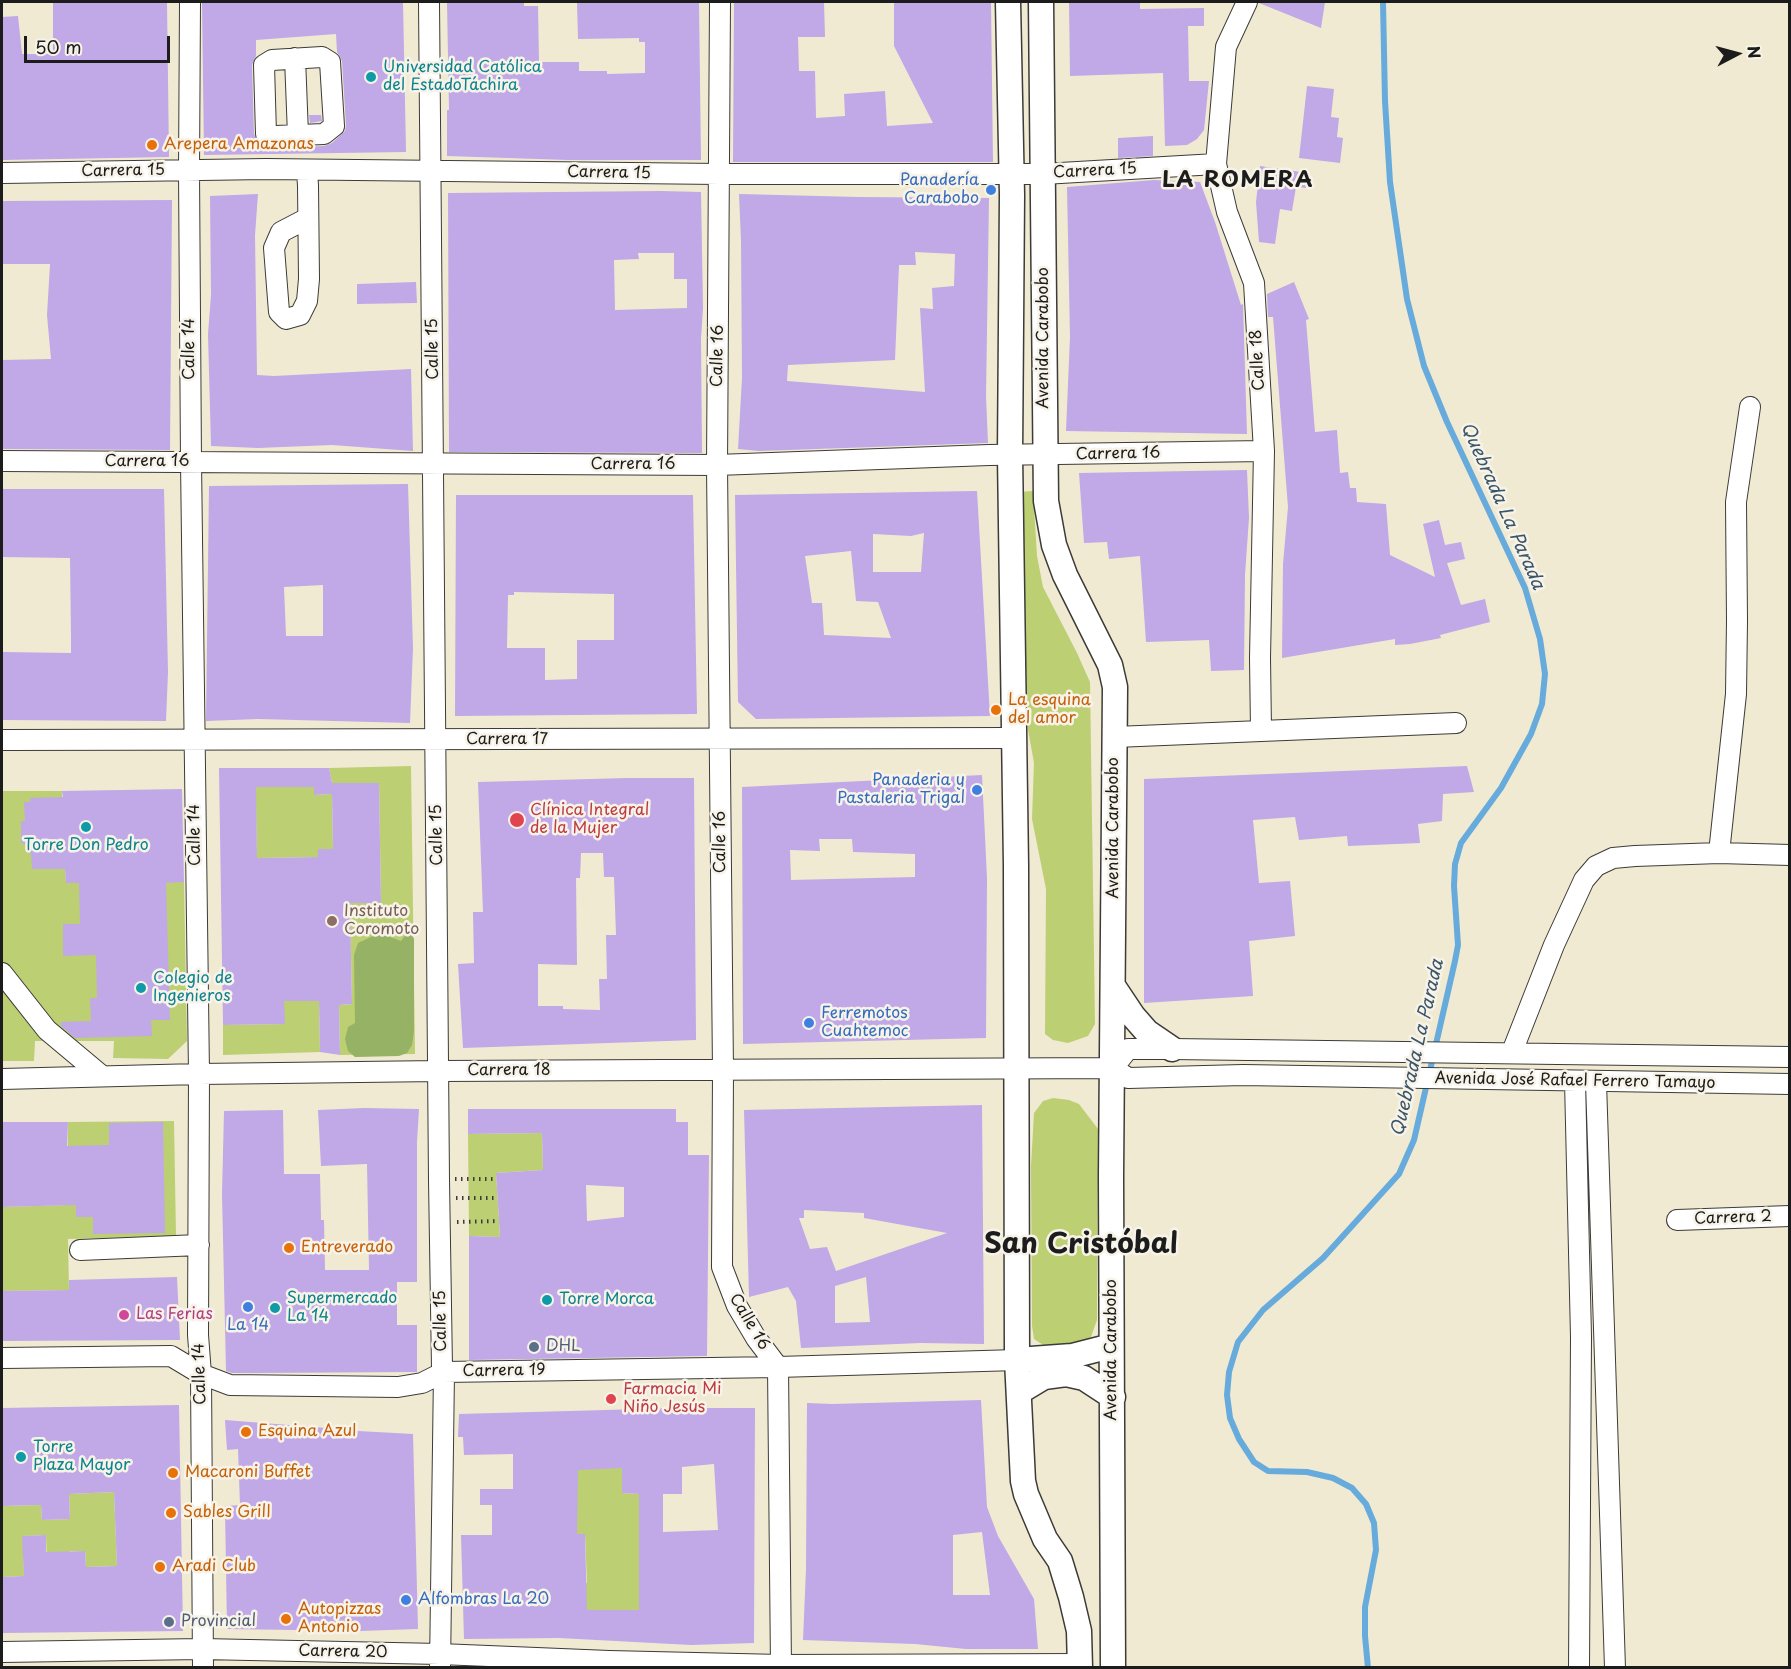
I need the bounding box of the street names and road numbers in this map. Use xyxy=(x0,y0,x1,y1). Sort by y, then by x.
street label: Carrera 15 xyxy=(1053,159,1137,183)
street label: Carrera 15 xyxy=(81,161,165,181)
street label: Carrera 15 xyxy=(567,163,651,183)
street label: Avenida Carabobo xyxy=(1034,267,1054,409)
street label: Calle 14 xyxy=(180,318,200,380)
street label: Calle 15 xyxy=(423,318,443,380)
street label: Calle 16 xyxy=(708,325,728,387)
street label: Calle 18 xyxy=(1247,329,1269,391)
street label: Carrera 16 xyxy=(1075,444,1161,464)
street label: Carrera 16 xyxy=(105,452,189,472)
street label: Carrera 16 xyxy=(591,455,675,475)
street label: Carrera 17 xyxy=(466,730,548,750)
street label: Avenida Carabobo xyxy=(1104,757,1124,899)
street label: Calle 14 xyxy=(185,804,205,866)
street label: Calle 15 xyxy=(427,804,447,866)
street label: Calle 16 xyxy=(711,811,731,873)
street label: Carrera 18 xyxy=(467,1061,551,1081)
street label: Avenida José Rafael Ferrero Tamayo xyxy=(1434,1069,1716,1093)
street label: Carrera 2 xyxy=(1694,1207,1772,1229)
street label: Avenida Carabobo xyxy=(1102,1279,1122,1421)
street label: Calle 15 xyxy=(431,1290,451,1352)
street label: Calle 16 xyxy=(725,1290,773,1354)
street label: Calle 14 xyxy=(189,1343,211,1405)
street label: Carrera 19 xyxy=(462,1361,546,1381)
street label: Carrera 20 xyxy=(298,1642,388,1662)

